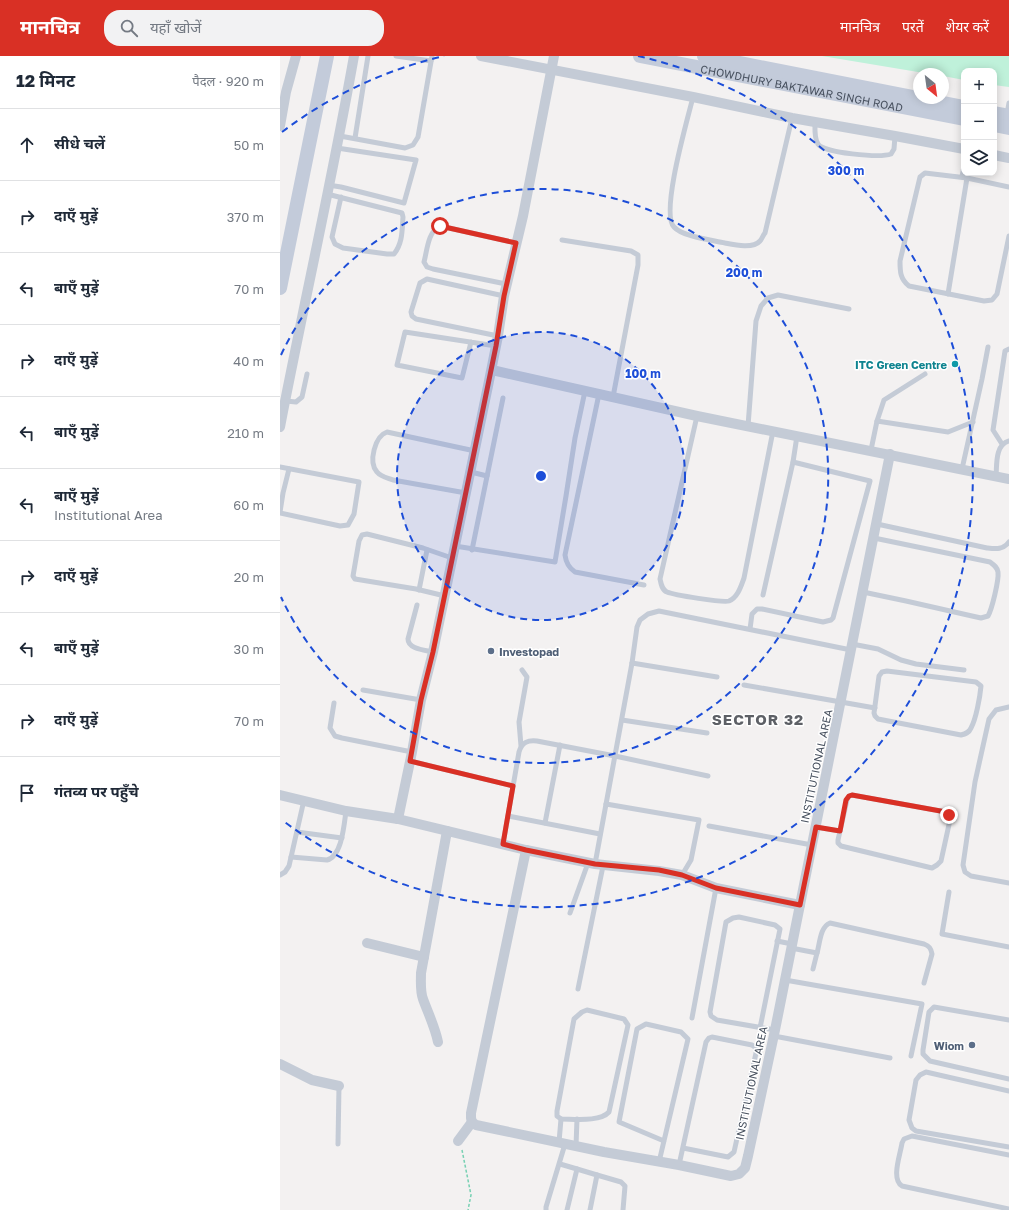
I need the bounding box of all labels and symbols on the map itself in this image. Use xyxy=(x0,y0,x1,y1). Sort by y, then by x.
street label: CHOWDHURY BAKTAWAR SINGH ROAD xyxy=(700,61,905,114)
north arrow xyxy=(913,68,949,104)
text: 300 m xyxy=(828,163,864,178)
route start xyxy=(431,217,449,235)
text: 200 m xyxy=(726,265,762,280)
place label: ITC Green Centre xyxy=(855,358,947,371)
marker: ITC Green Centre xyxy=(950,359,960,369)
text: 100 m xyxy=(625,366,661,381)
centre of rings xyxy=(534,469,548,483)
place label: Investopad xyxy=(499,645,559,658)
marker: Investopad xyxy=(486,646,496,656)
street label: INSTITUTIONAL AREA xyxy=(798,707,835,824)
district label: SECTOR 32 xyxy=(712,710,804,728)
route end xyxy=(940,806,958,824)
street label: INSTITUTIONAL AREA xyxy=(733,1024,770,1141)
place label: Wiom xyxy=(934,1039,964,1052)
marker: Wiom xyxy=(967,1040,977,1050)

